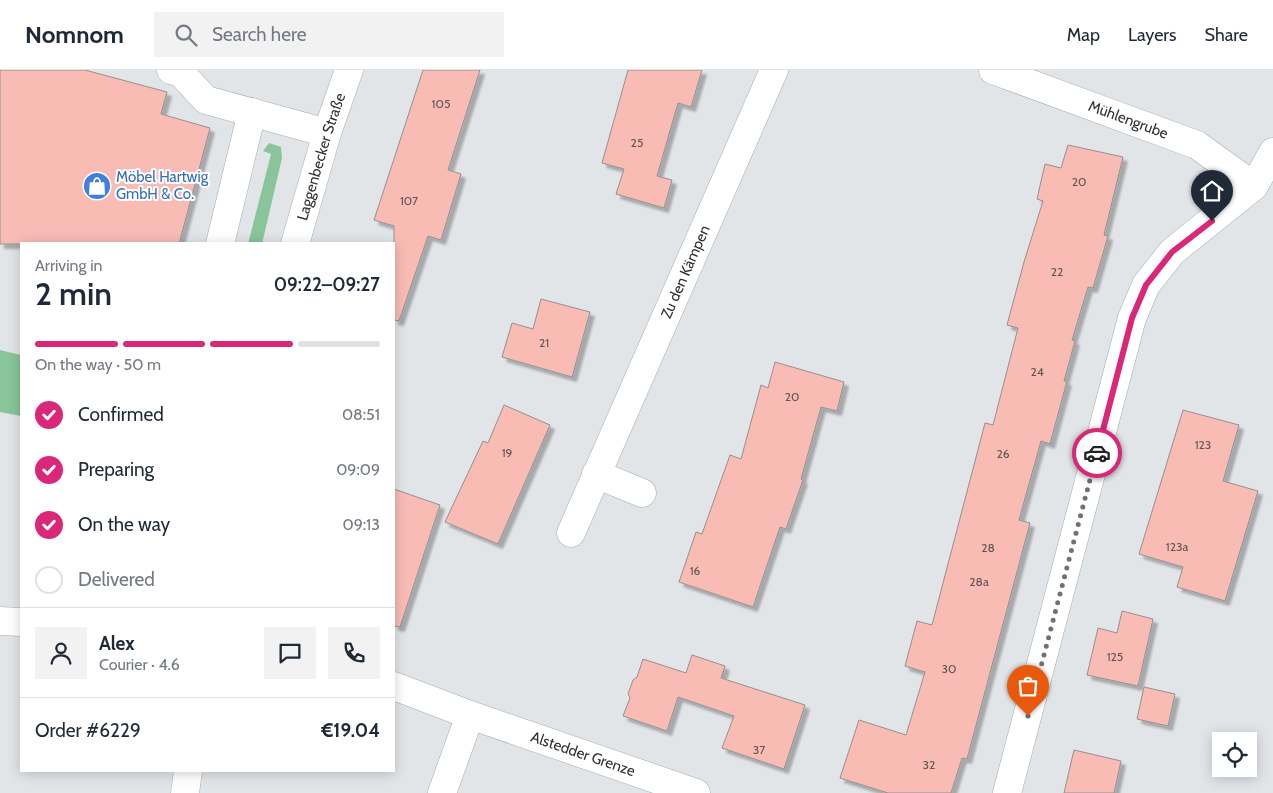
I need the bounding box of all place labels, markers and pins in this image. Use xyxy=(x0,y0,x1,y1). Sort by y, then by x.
place label: Möbel Hartwig GmbH & Co. xyxy=(116,168,209,203)
pin xyxy=(1191,170,1233,221)
shop icon: Möbel Hartwig GmbH & Co. xyxy=(82,171,112,201)
pin xyxy=(1007,665,1049,716)

